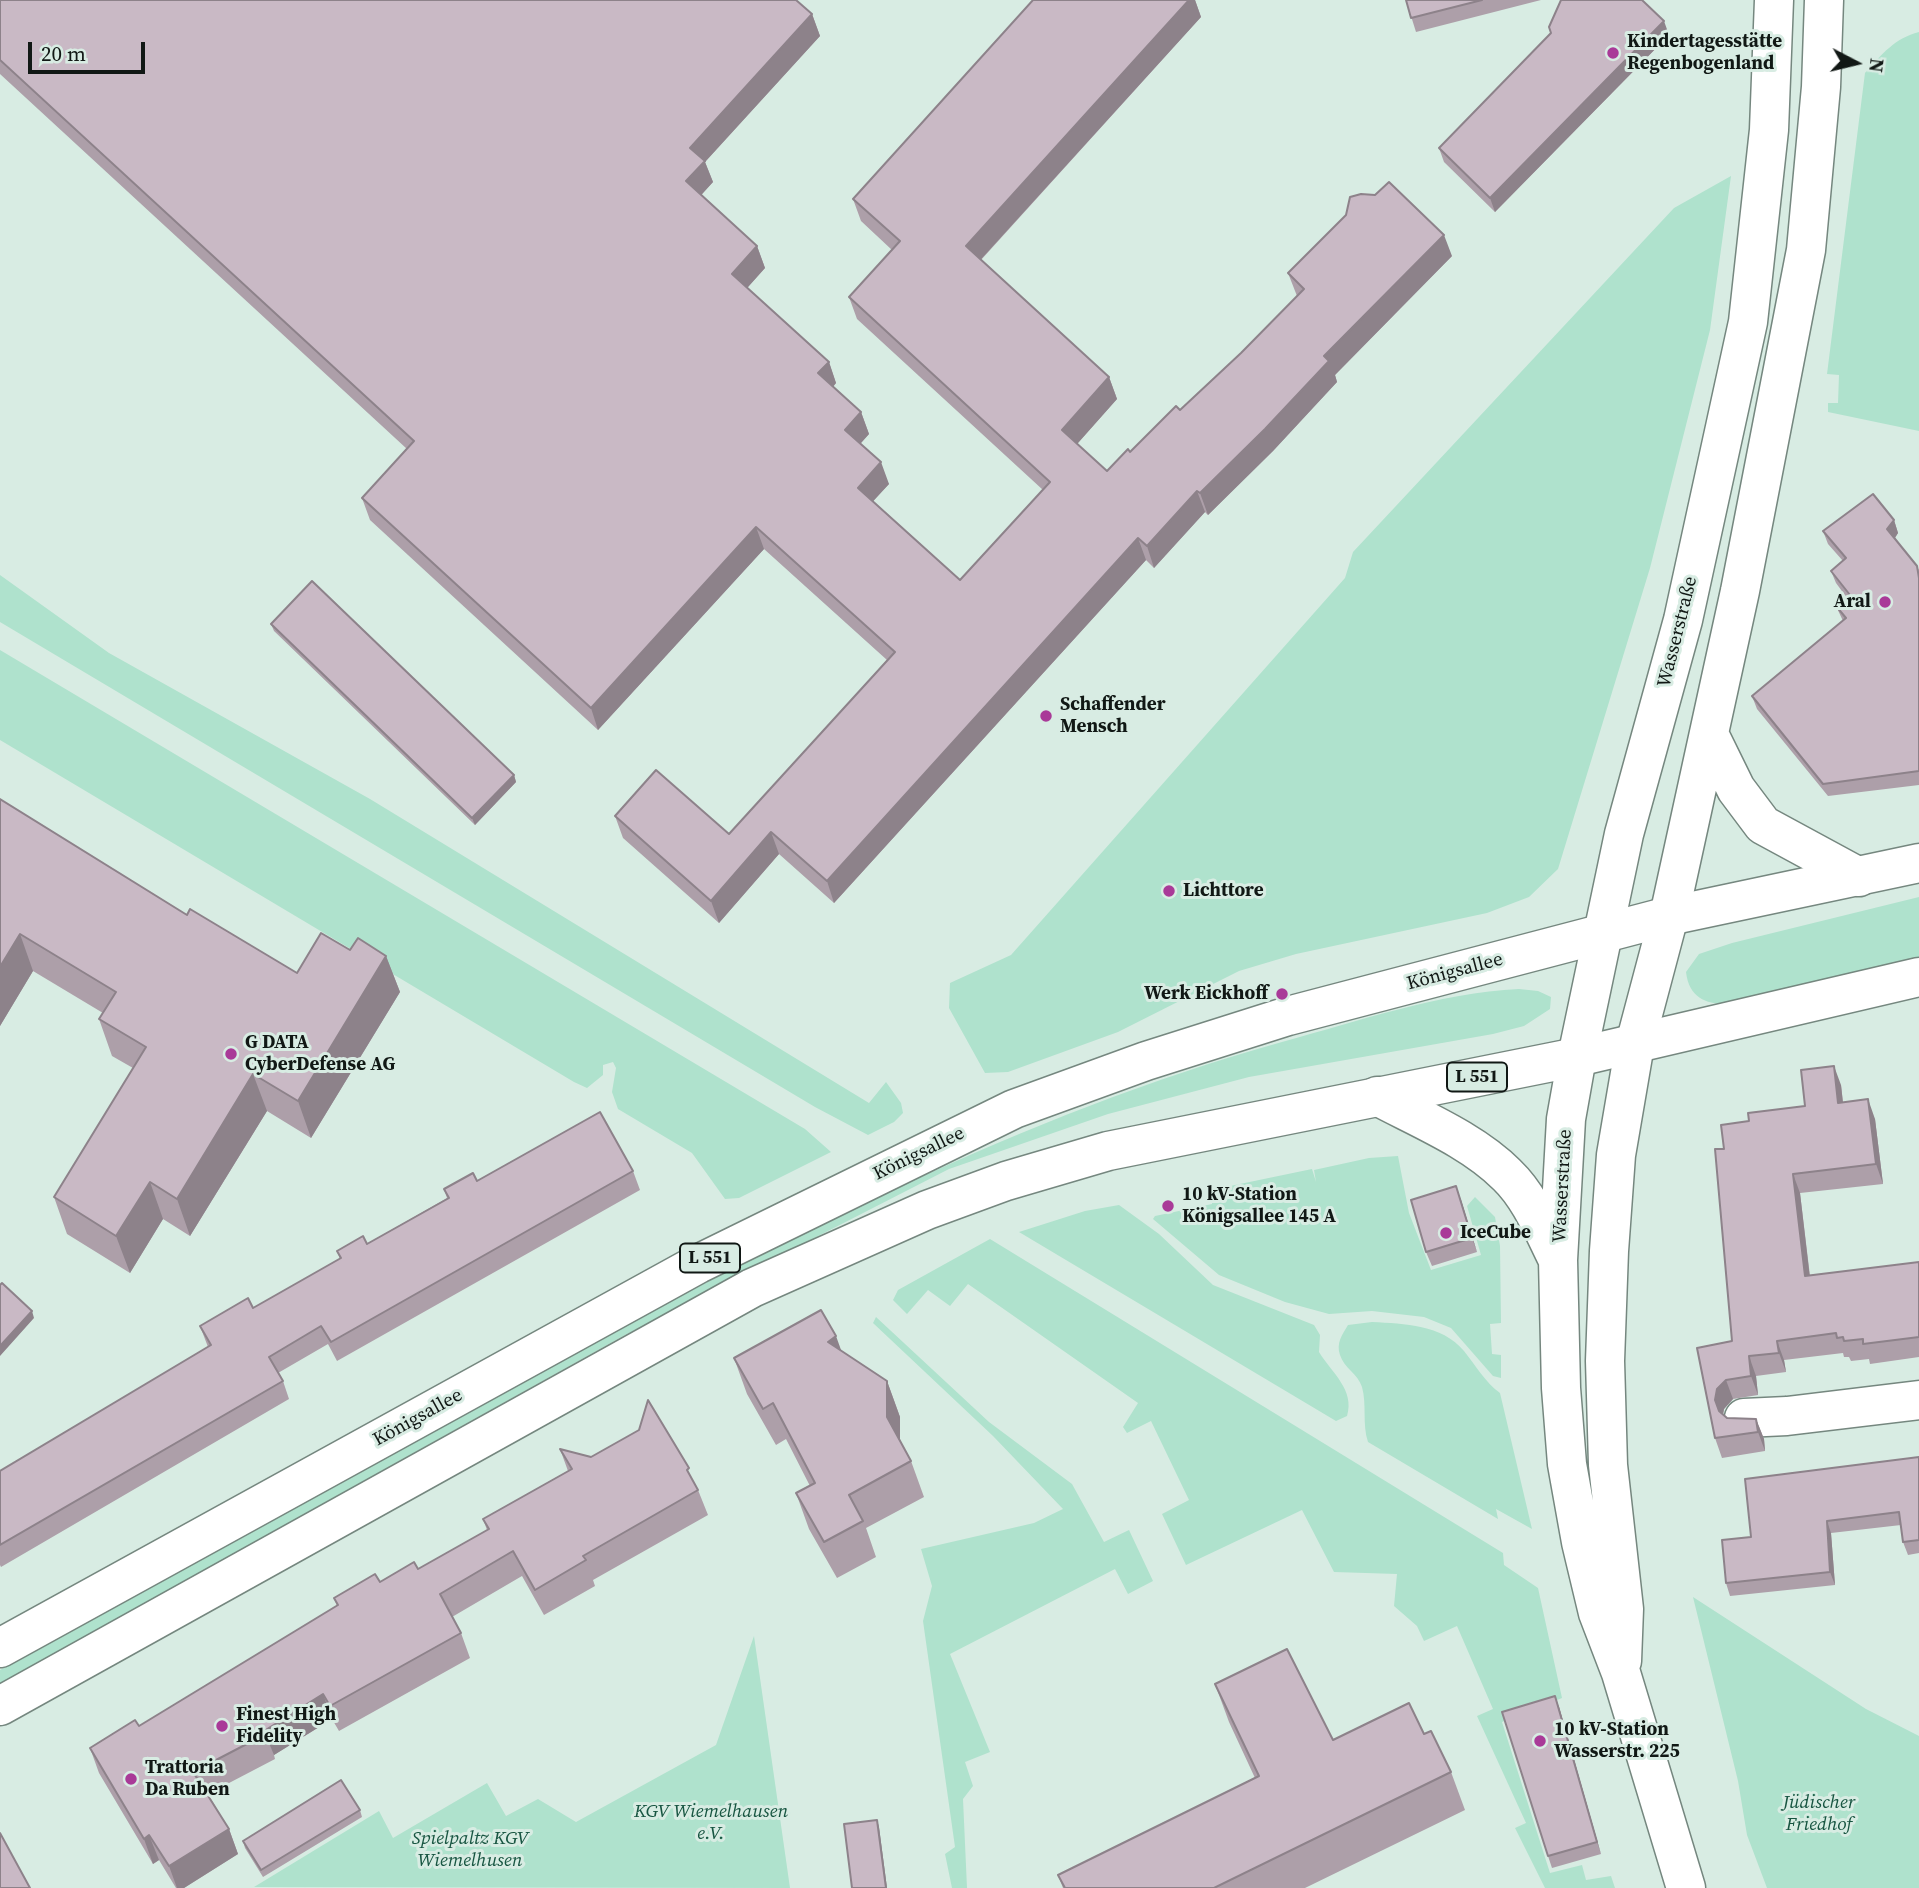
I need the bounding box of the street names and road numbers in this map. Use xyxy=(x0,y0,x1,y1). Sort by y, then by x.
street label: Wasserstraße xyxy=(1653,574,1703,690)
street label: Königsallee xyxy=(1405,948,1505,996)
road number: L 551 xyxy=(1447,1062,1507,1092)
street label: Königsallee xyxy=(870,1122,968,1186)
street label: Wasserstraße xyxy=(1549,1129,1577,1243)
road number: L 551 xyxy=(680,1244,740,1273)
street label: Königsallee xyxy=(369,1384,467,1452)

